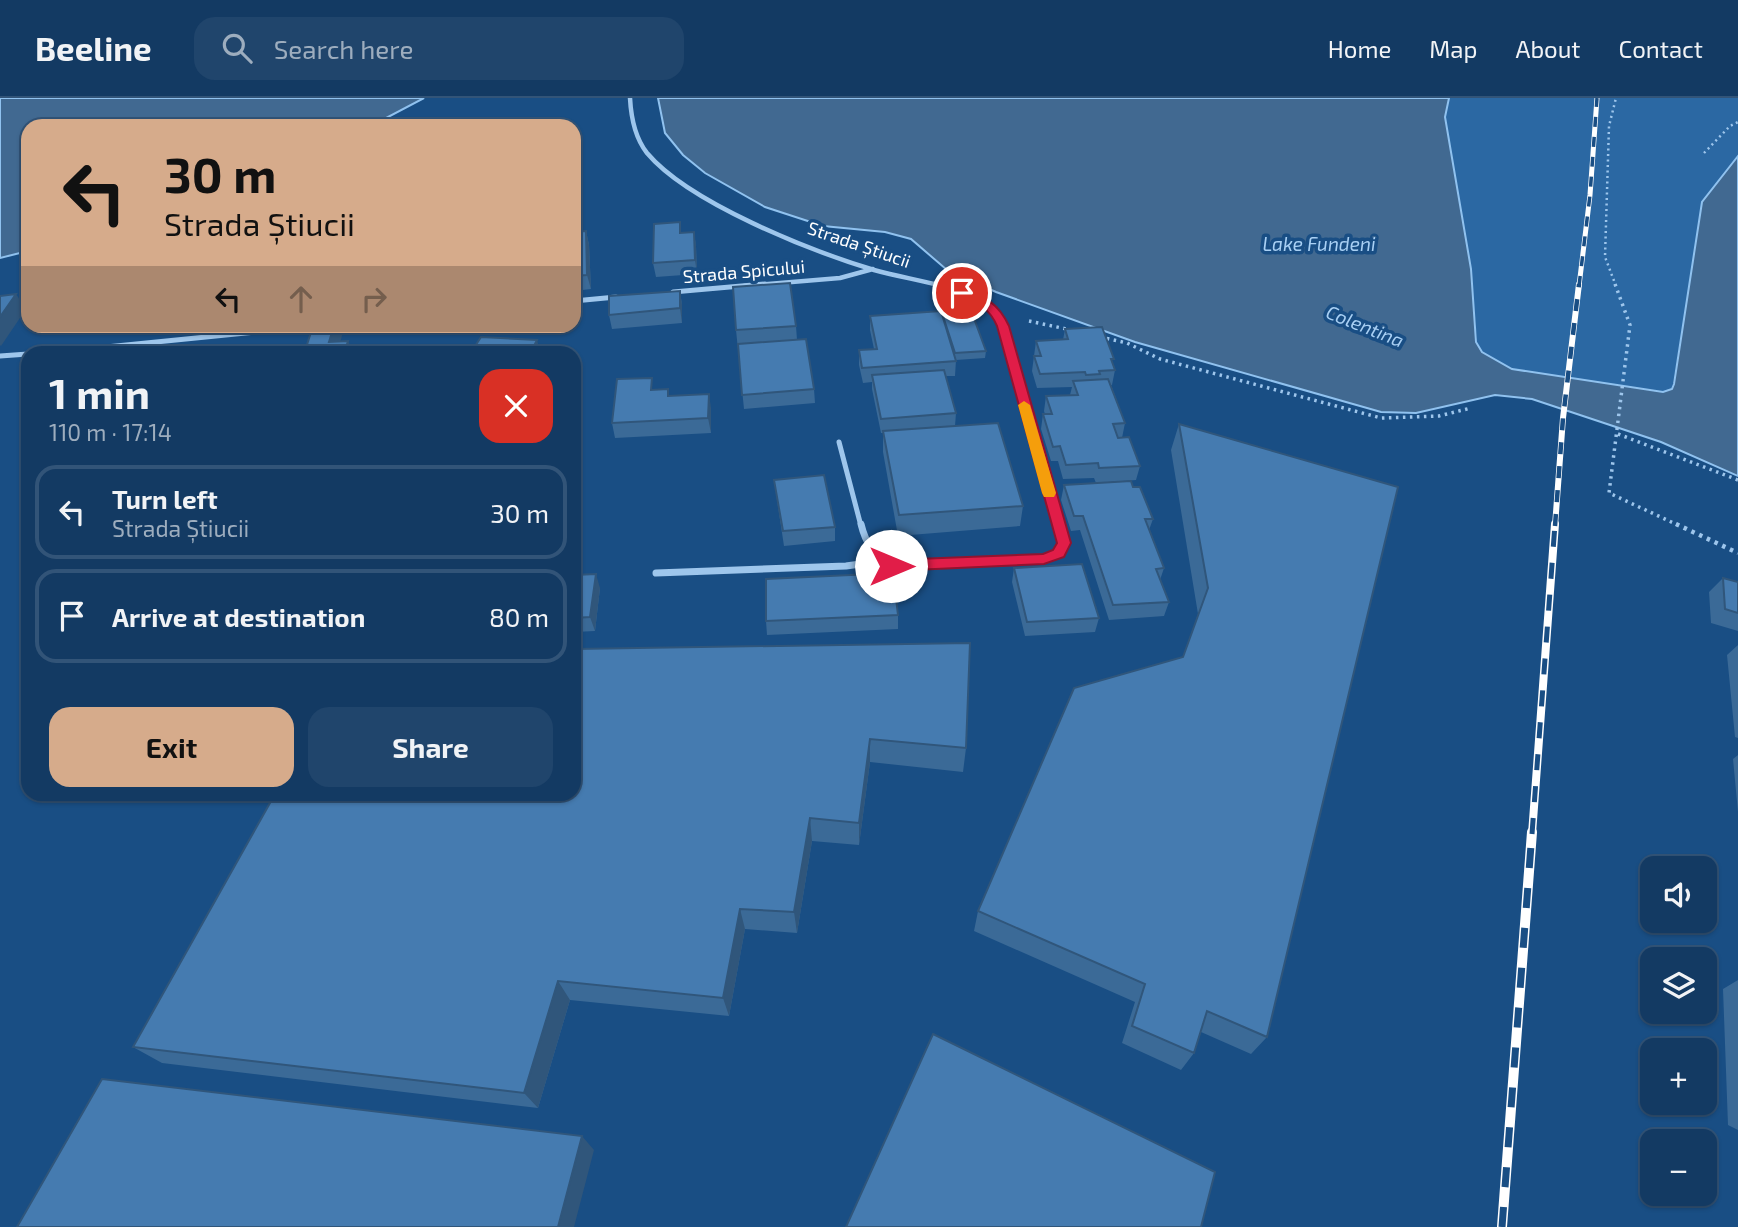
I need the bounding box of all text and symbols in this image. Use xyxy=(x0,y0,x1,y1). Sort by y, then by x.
search box xyxy=(194,17,684,80)
text: Beeline xyxy=(35,28,152,68)
icon: search xyxy=(218,29,256,67)
text: Search here xyxy=(274,33,413,64)
text: Home xyxy=(1328,34,1391,63)
text: Map xyxy=(1429,34,1477,63)
text: About xyxy=(1515,34,1581,63)
text: Contact xyxy=(1619,34,1703,63)
text: 30 m xyxy=(164,144,276,203)
icon: left xyxy=(49,147,140,238)
text: Strada Știucii xyxy=(164,204,355,242)
street label: Strada Știucii xyxy=(805,216,914,273)
water label: Lake Fundeni xyxy=(1262,232,1376,255)
street label: Strada Spicului xyxy=(682,255,806,287)
pin xyxy=(932,263,992,323)
icon: arrive xyxy=(943,274,981,312)
icon: left xyxy=(209,280,247,318)
icon: ahead xyxy=(282,280,320,318)
icon: right xyxy=(355,280,393,318)
water label: Colentina xyxy=(1323,300,1407,352)
text: 1 min xyxy=(49,367,150,417)
button: close xyxy=(479,369,553,443)
text: 110 m · 17:14 xyxy=(49,418,172,446)
text: Turn left xyxy=(112,483,218,514)
icon: left xyxy=(53,493,91,531)
text: 30 m xyxy=(490,497,549,528)
text: Strada Știucii xyxy=(112,514,249,542)
position arrow xyxy=(854,529,928,603)
icon: arrive xyxy=(53,597,91,635)
text: Arrive at destination xyxy=(112,601,365,632)
text: 80 m xyxy=(489,601,549,632)
button: Exit xyxy=(49,707,294,787)
button: Share xyxy=(308,707,553,787)
map controls xyxy=(1640,856,1717,1206)
button: sound xyxy=(1640,856,1717,933)
button: layers xyxy=(1640,947,1717,1024)
button: + xyxy=(1640,1038,1717,1115)
button: − xyxy=(1640,1129,1717,1206)

